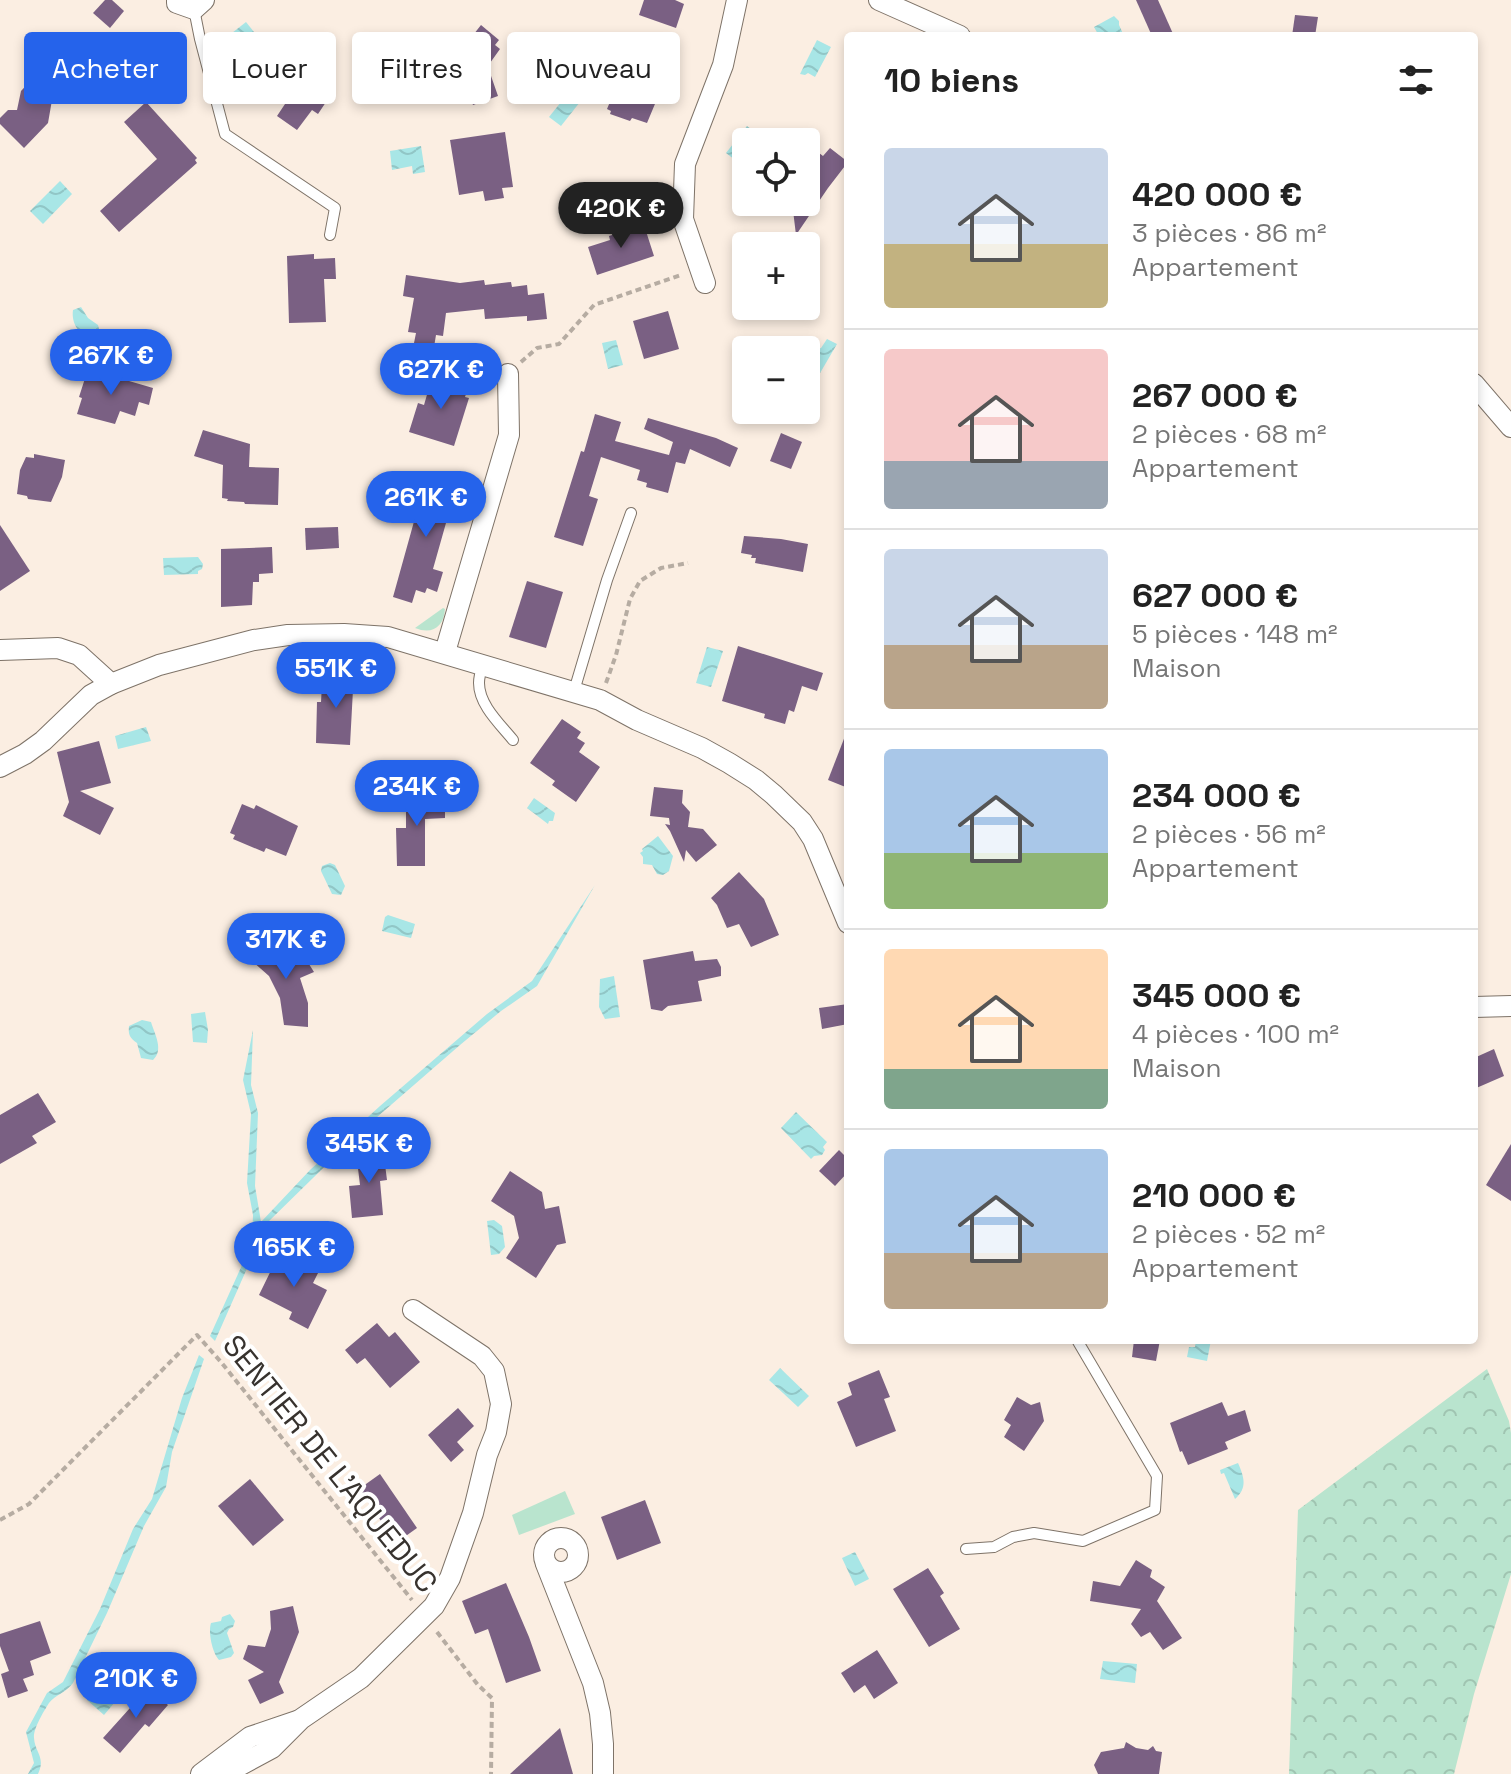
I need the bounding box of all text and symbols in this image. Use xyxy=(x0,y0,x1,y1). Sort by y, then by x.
chip: Acheter xyxy=(24,32,187,104)
chip: Louer xyxy=(203,32,336,104)
chip: Filtres xyxy=(352,32,491,104)
chip: Nouveau xyxy=(507,32,680,104)
icon: filters xyxy=(1394,58,1438,102)
text: 10 biens xyxy=(884,59,1019,102)
map controls xyxy=(732,128,820,424)
button: locate xyxy=(732,128,820,216)
text: 420 000 € xyxy=(1132,173,1302,216)
icon: home xyxy=(948,180,1044,276)
pin: 420K € xyxy=(556,182,686,250)
text: 420K € xyxy=(576,191,666,225)
text: 3 pièces · 86 m² xyxy=(1132,216,1326,250)
button: + xyxy=(732,232,820,320)
text: Appartement xyxy=(1132,250,1299,284)
pin: 267K € xyxy=(46,329,176,397)
button: − xyxy=(732,336,820,424)
text: 267K € xyxy=(68,338,154,372)
pin: 627K € xyxy=(376,343,506,411)
text: 627K € xyxy=(398,352,484,386)
text: 267 000 € xyxy=(1132,374,1298,417)
icon: home xyxy=(948,381,1044,477)
text: 2 pièces · 68 m² xyxy=(1132,417,1326,451)
text: Appartement xyxy=(1132,451,1299,485)
pin: 261K € xyxy=(361,471,491,539)
text: 261K € xyxy=(384,480,468,514)
text: 627 000 € xyxy=(1132,574,1298,617)
icon: home xyxy=(948,581,1044,677)
text: 5 pièces · 148 m² xyxy=(1132,617,1338,651)
pin: 551K € xyxy=(271,642,401,710)
text: 551K € xyxy=(295,651,378,685)
text: Maison xyxy=(1132,651,1222,685)
pin: 234K € xyxy=(352,760,482,828)
text: 234K € xyxy=(373,769,461,803)
text: 234 000 € xyxy=(1132,774,1301,817)
icon: home xyxy=(948,781,1044,877)
text: 2 pièces · 56 m² xyxy=(1132,817,1326,851)
text: Appartement xyxy=(1132,851,1299,885)
pin: 317K € xyxy=(221,913,351,981)
text: 317K € xyxy=(245,922,327,956)
text: 345 000 € xyxy=(1132,974,1301,1017)
icon: home xyxy=(948,981,1044,1077)
text: 4 pièces · 100 m² xyxy=(1132,1017,1339,1051)
text: Maison xyxy=(1132,1051,1222,1085)
pin: 345K € xyxy=(304,1117,434,1185)
text: 345K € xyxy=(325,1126,413,1160)
text: 210 000 € xyxy=(1132,1174,1296,1217)
icon: home xyxy=(948,1181,1044,1277)
text: 2 pièces · 52 m² xyxy=(1132,1217,1325,1251)
pin: 165K € xyxy=(229,1221,359,1289)
text: 165K € xyxy=(252,1230,336,1264)
text: Appartement xyxy=(1132,1251,1299,1285)
street label: SENTIER DE L'AQUEDUC xyxy=(214,1327,447,1601)
pin: 210K € xyxy=(71,1652,201,1720)
text: 210K € xyxy=(94,1661,178,1695)

